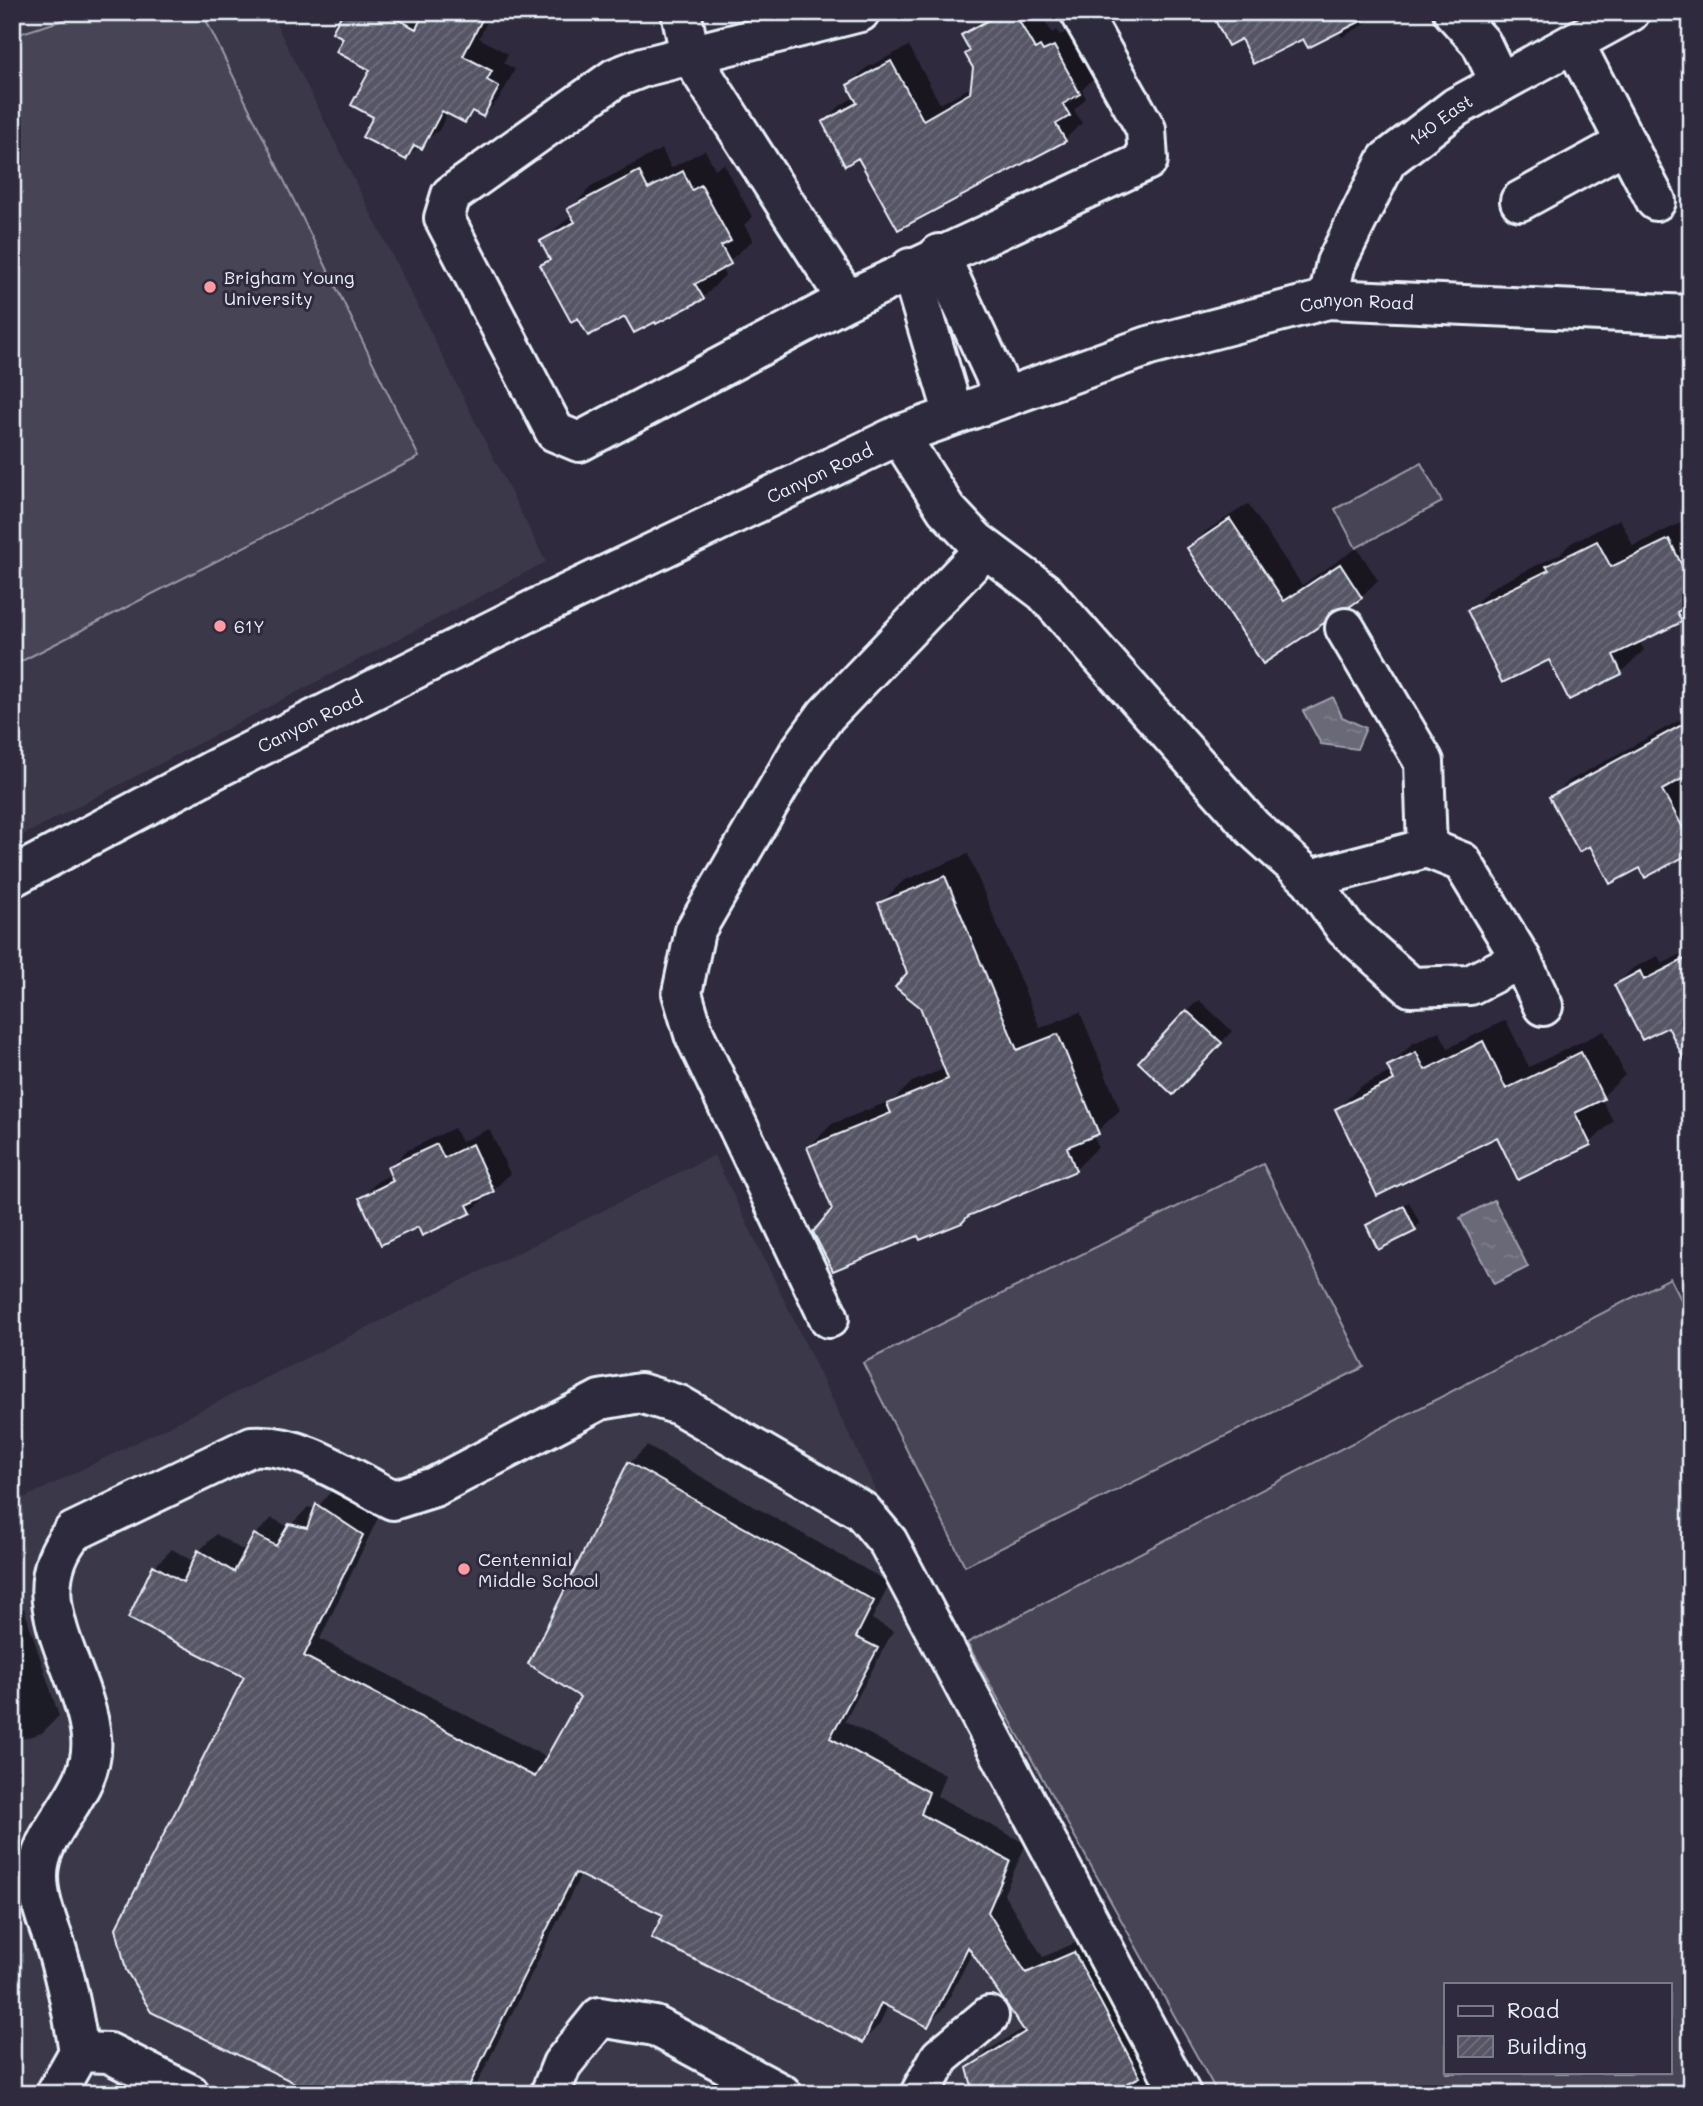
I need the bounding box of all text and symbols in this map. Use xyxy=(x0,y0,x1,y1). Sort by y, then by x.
street label: 140 East xyxy=(1404,88,1477,151)
place label: Brigham Young University xyxy=(224,265,354,310)
marker: Brigham Young University xyxy=(202,279,218,295)
street label: Canyon Road xyxy=(1297,287,1414,318)
street label: Canyon Road xyxy=(763,437,876,509)
place label: 61Y xyxy=(234,614,265,638)
marker: 61Y xyxy=(212,618,228,634)
street label: Canyon Road xyxy=(253,685,367,758)
place label: Centennial Middle School xyxy=(478,1547,599,1592)
marker: Centennial Middle School xyxy=(456,1561,472,1577)
legend xyxy=(1444,1983,1672,2074)
text: Road xyxy=(1507,1996,1559,2023)
text: Building xyxy=(1507,2032,1587,2059)

